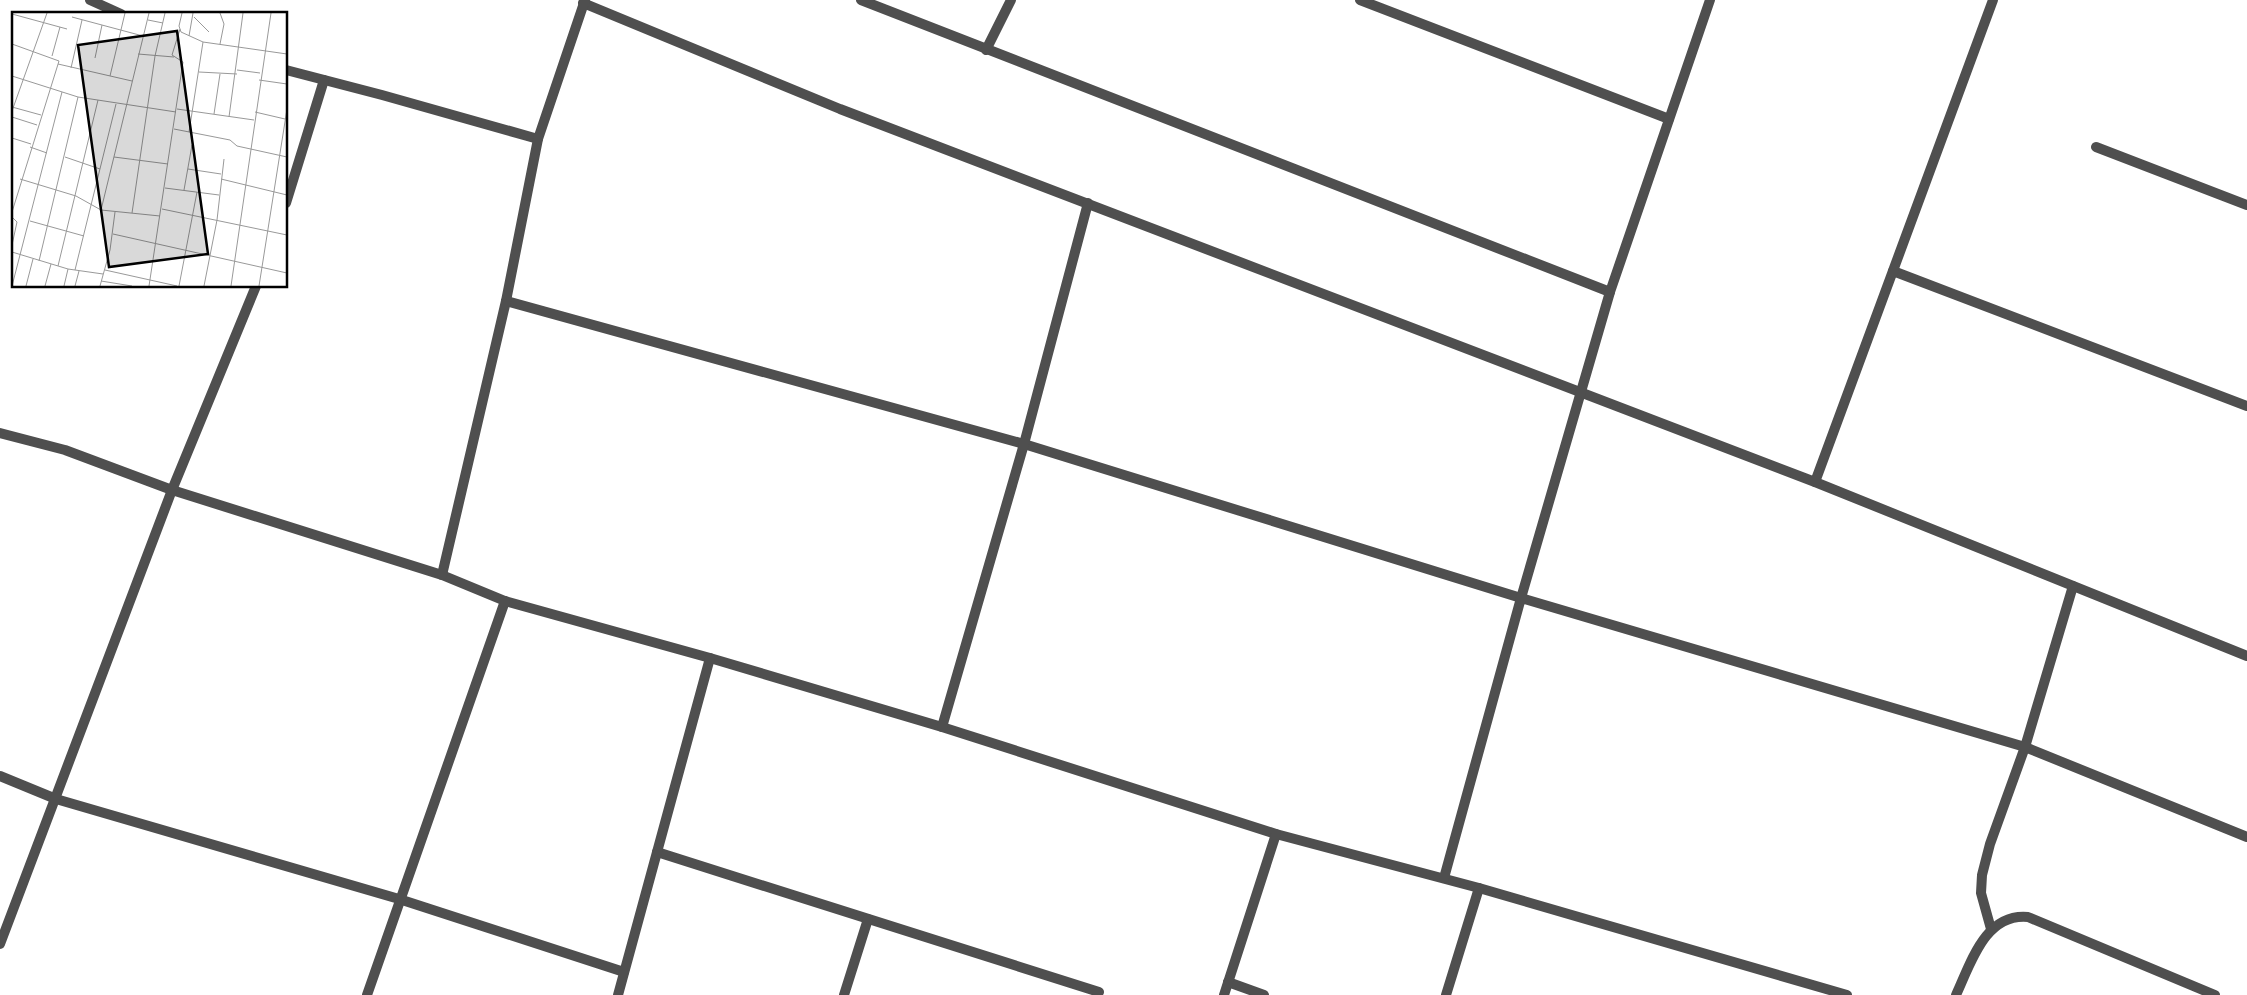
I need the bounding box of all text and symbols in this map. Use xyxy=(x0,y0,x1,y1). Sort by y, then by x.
inset map xyxy=(12,12,288,288)

